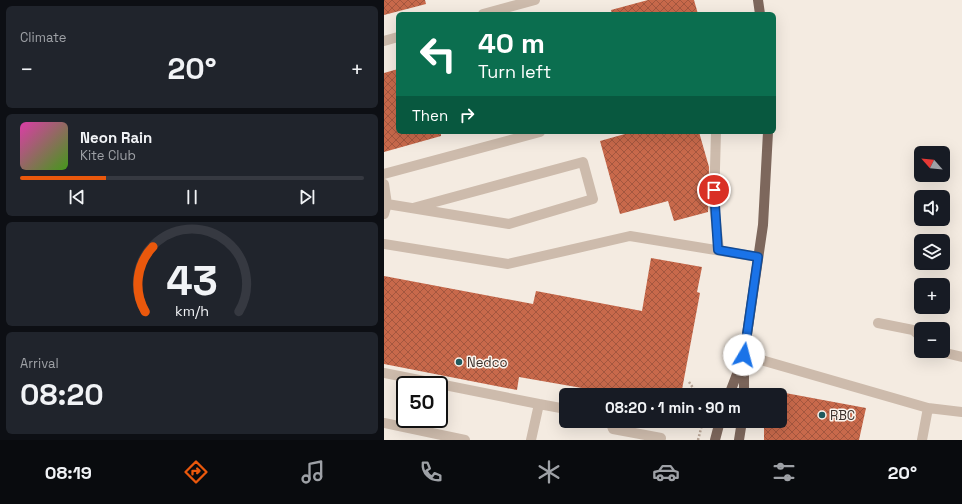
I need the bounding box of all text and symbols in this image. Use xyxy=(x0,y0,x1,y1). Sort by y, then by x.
text: 40 m xyxy=(478,25,545,61)
icon: left xyxy=(412,28,464,80)
text: Climate xyxy=(20,29,66,46)
text: 20° xyxy=(167,49,217,88)
text: − xyxy=(20,55,34,83)
text: + xyxy=(350,55,364,83)
text: Turn left xyxy=(478,60,551,83)
icon: right xyxy=(456,104,478,126)
text: Then xyxy=(412,106,448,125)
text: Neon Rain xyxy=(80,128,152,147)
north arrow xyxy=(914,146,950,182)
map controls xyxy=(914,146,950,358)
text: Kite Club xyxy=(80,147,136,164)
pin xyxy=(697,173,731,207)
icon: arrive xyxy=(703,179,725,201)
icon: previous xyxy=(66,186,88,208)
icon: pause xyxy=(181,186,203,208)
icon: next xyxy=(296,186,318,208)
button: sound xyxy=(914,190,950,226)
button: layers xyxy=(914,234,950,270)
text: 43 xyxy=(166,254,218,307)
button: + xyxy=(914,278,950,314)
text: km/h xyxy=(175,302,209,320)
button: − xyxy=(914,322,950,358)
position arrow xyxy=(723,334,765,376)
place label: Nedco xyxy=(467,354,508,371)
text: Arrival xyxy=(20,355,59,372)
marker: Nedco xyxy=(454,357,464,367)
text: 08:20 xyxy=(20,375,104,414)
speed limit sign: 50 xyxy=(396,376,448,428)
text: 08:20 · 1 min · 90 m xyxy=(605,398,741,417)
place label: RBC xyxy=(830,407,855,424)
marker: RBC xyxy=(817,410,827,420)
icon: directions xyxy=(182,458,210,486)
icon: music xyxy=(299,458,327,486)
icon: phone xyxy=(417,458,445,486)
icon: climate xyxy=(535,458,563,486)
icon: car xyxy=(652,458,680,486)
icon: filters xyxy=(770,458,798,486)
text: 08:19 xyxy=(45,461,92,484)
text: 20° xyxy=(888,461,917,484)

